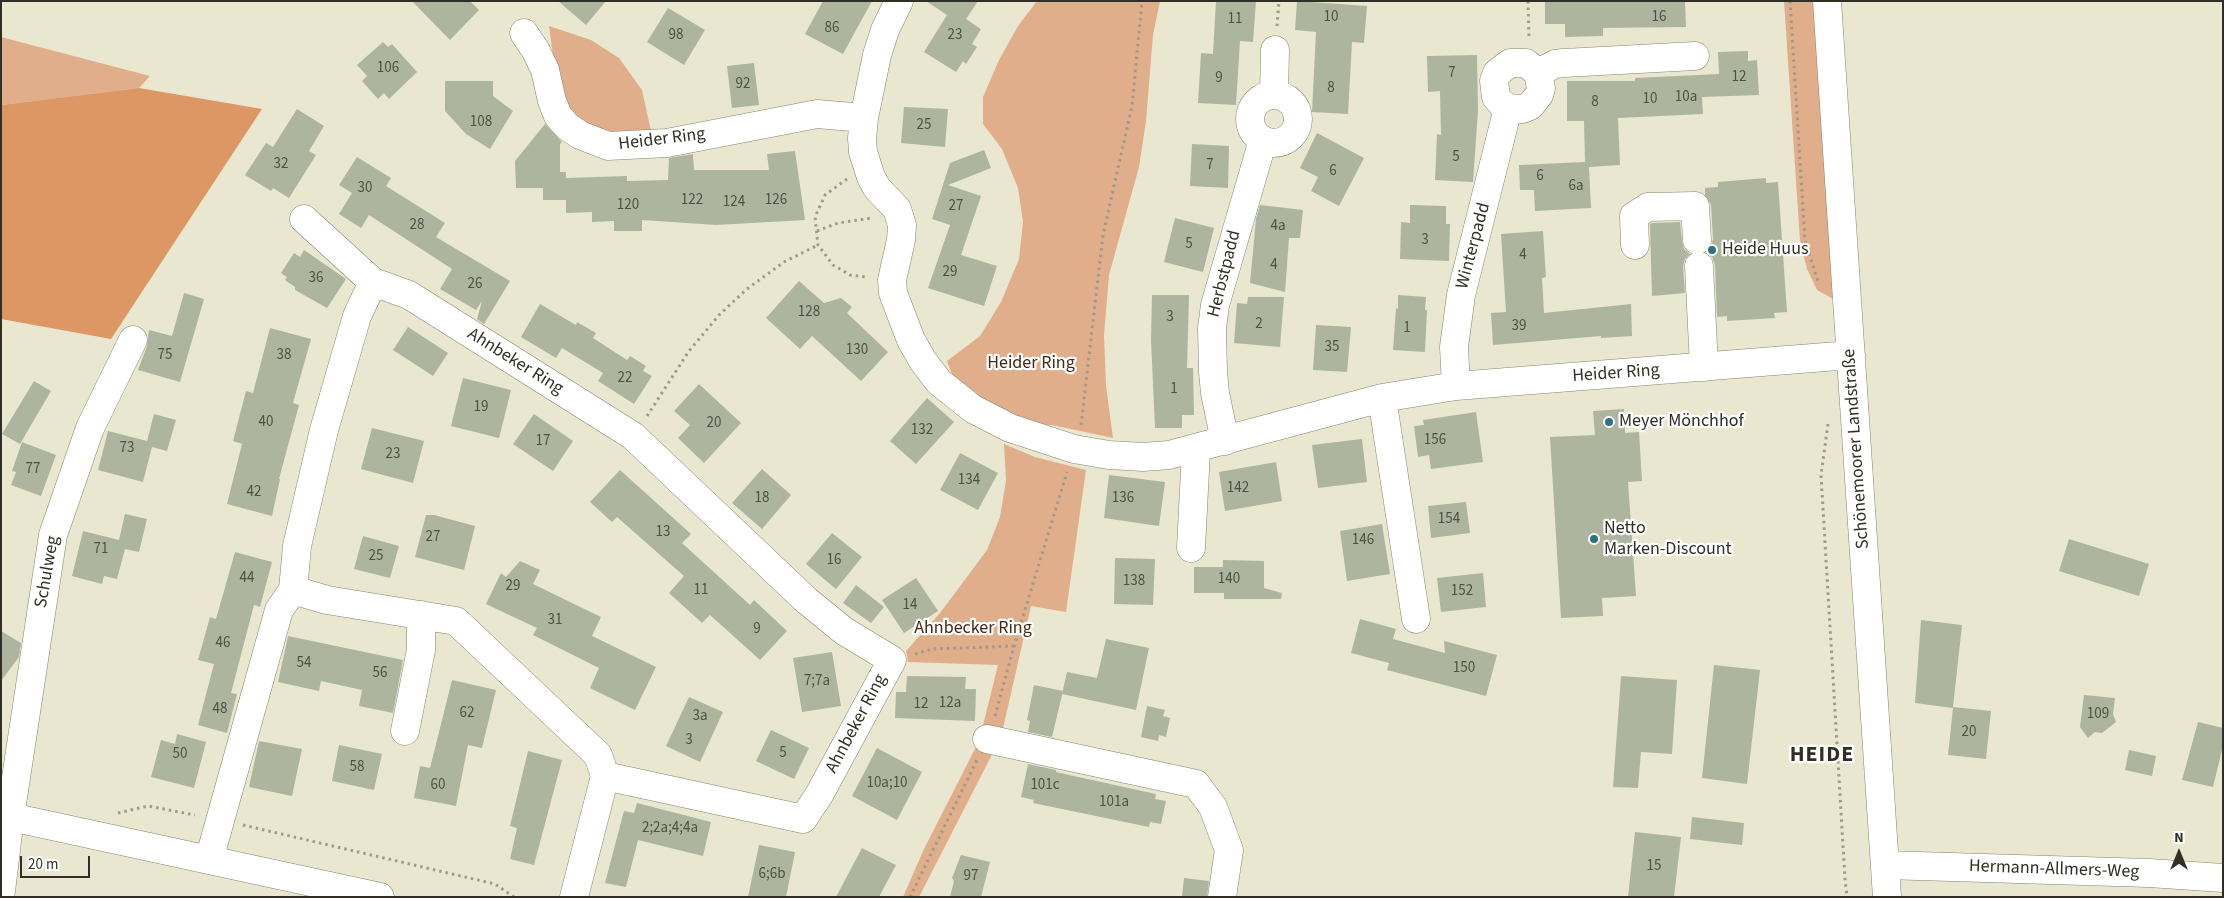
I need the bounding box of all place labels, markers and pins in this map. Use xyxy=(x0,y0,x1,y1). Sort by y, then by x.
place label: Heide Huus xyxy=(1722,239,1808,261)
marker: Heide Huus xyxy=(1706,244,1718,256)
place label: Meyer Mönchhof xyxy=(1619,411,1744,433)
marker: Meyer Mönchhof xyxy=(1603,416,1615,428)
place label: Netto Marken-Discount xyxy=(1604,518,1732,560)
marker: Netto Marken-Discount xyxy=(1588,533,1600,545)

